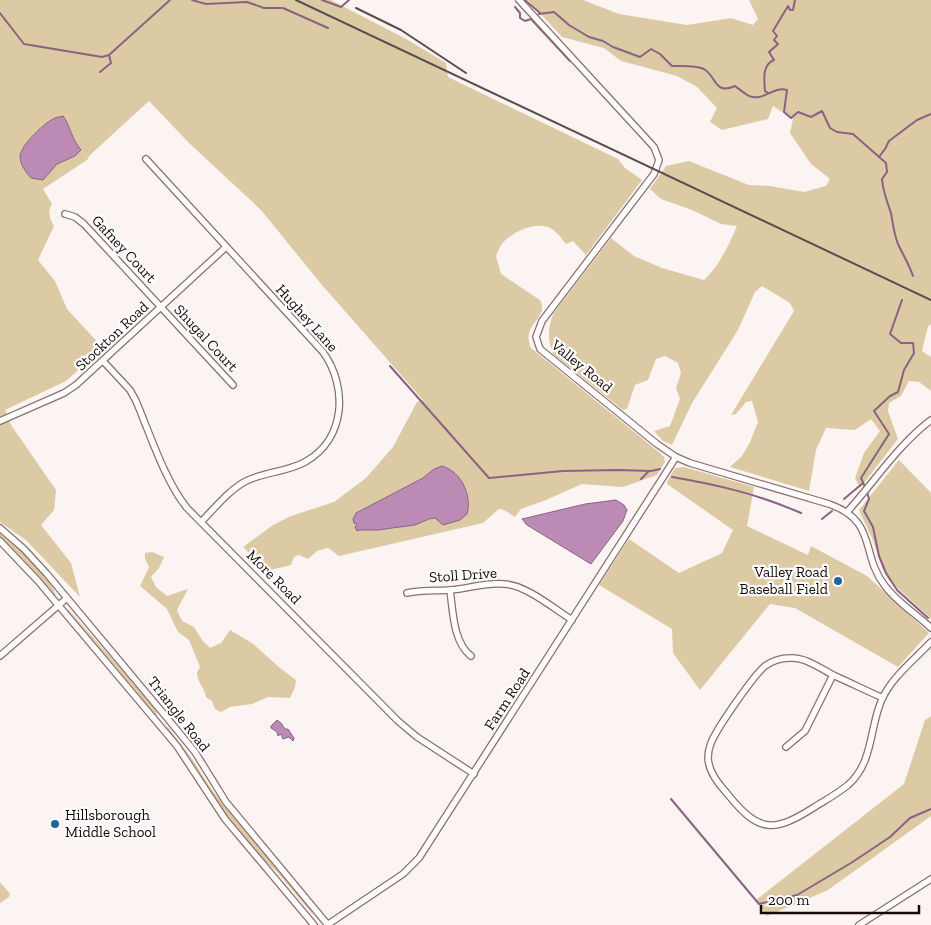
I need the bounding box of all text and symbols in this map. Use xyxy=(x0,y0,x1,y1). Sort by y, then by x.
street label: Gafney Court xyxy=(88,211,160,287)
street label: Hughey Lane xyxy=(272,281,342,355)
street label: Stockton Road xyxy=(72,297,153,374)
street label: Shugal Court xyxy=(170,301,242,376)
street label: Valley Road xyxy=(547,335,617,397)
street label: More Road xyxy=(243,546,306,609)
place label: Valley Road Baseball Field xyxy=(740,563,829,598)
street label: Stoll Drive xyxy=(428,564,498,586)
marker: Valley Road Baseball Field xyxy=(832,575,844,587)
street label: Farm Road xyxy=(480,664,534,733)
street label: Triangle Road xyxy=(144,673,214,756)
place label: Hillsborough Middle School xyxy=(65,806,156,841)
marker: Hillsborough Middle School xyxy=(49,818,61,830)
scale bar xyxy=(761,882,918,914)
text: 200 m xyxy=(768,891,809,909)

